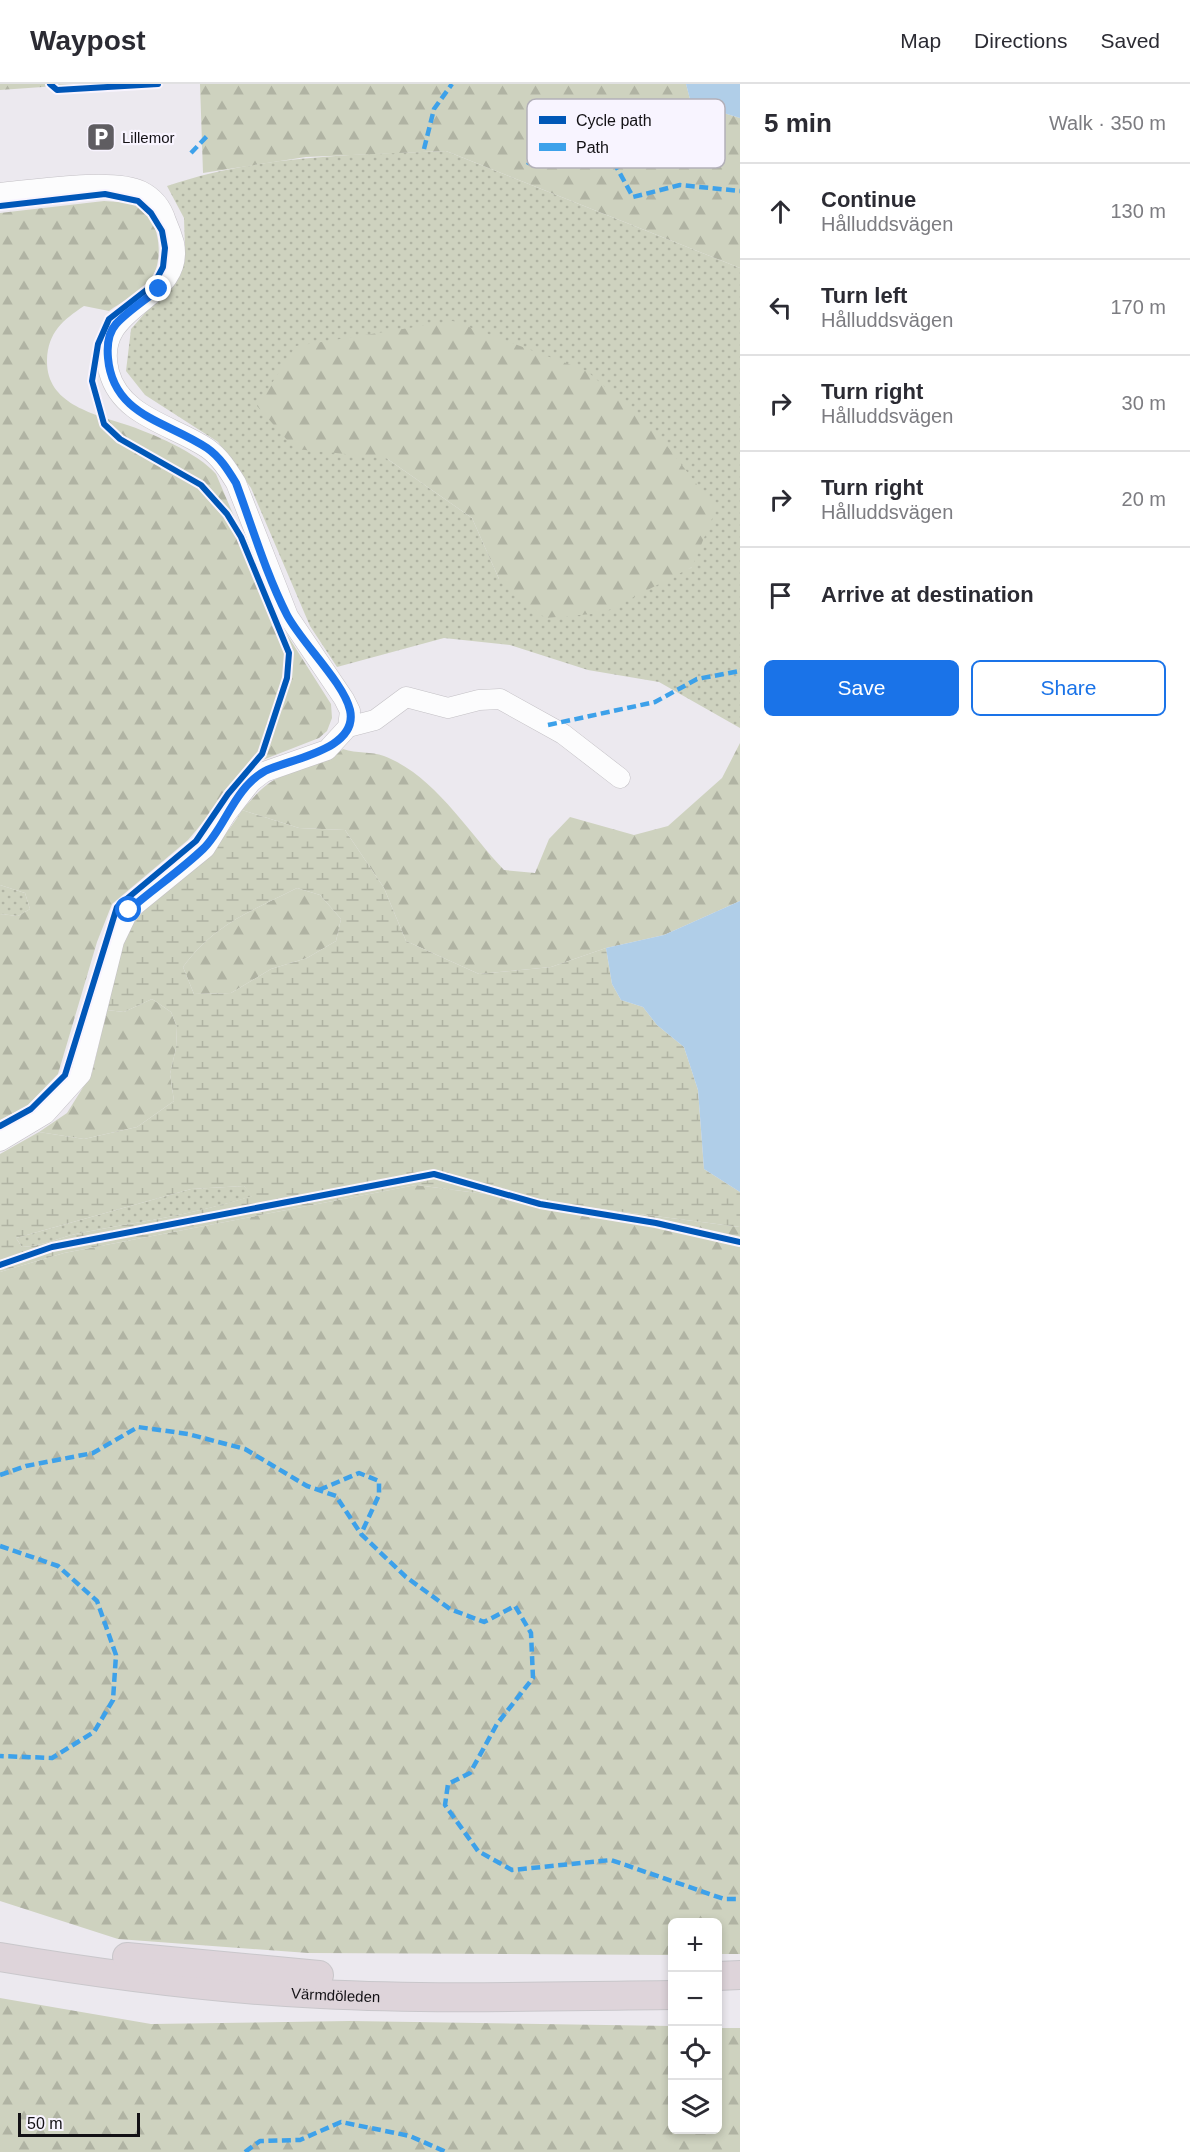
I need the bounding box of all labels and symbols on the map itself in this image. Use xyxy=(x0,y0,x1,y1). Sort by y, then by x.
legend xyxy=(527,99,725,168)
text: Cycle path xyxy=(576,112,652,129)
parking icon: Lillemor xyxy=(85,121,117,153)
place label: Lillemor xyxy=(122,129,175,146)
text: Path xyxy=(576,139,609,156)
route end xyxy=(145,275,171,301)
route start xyxy=(115,896,141,922)
street label: Värmdöleden xyxy=(291,1984,381,2005)
scale bar xyxy=(18,2110,140,2138)

